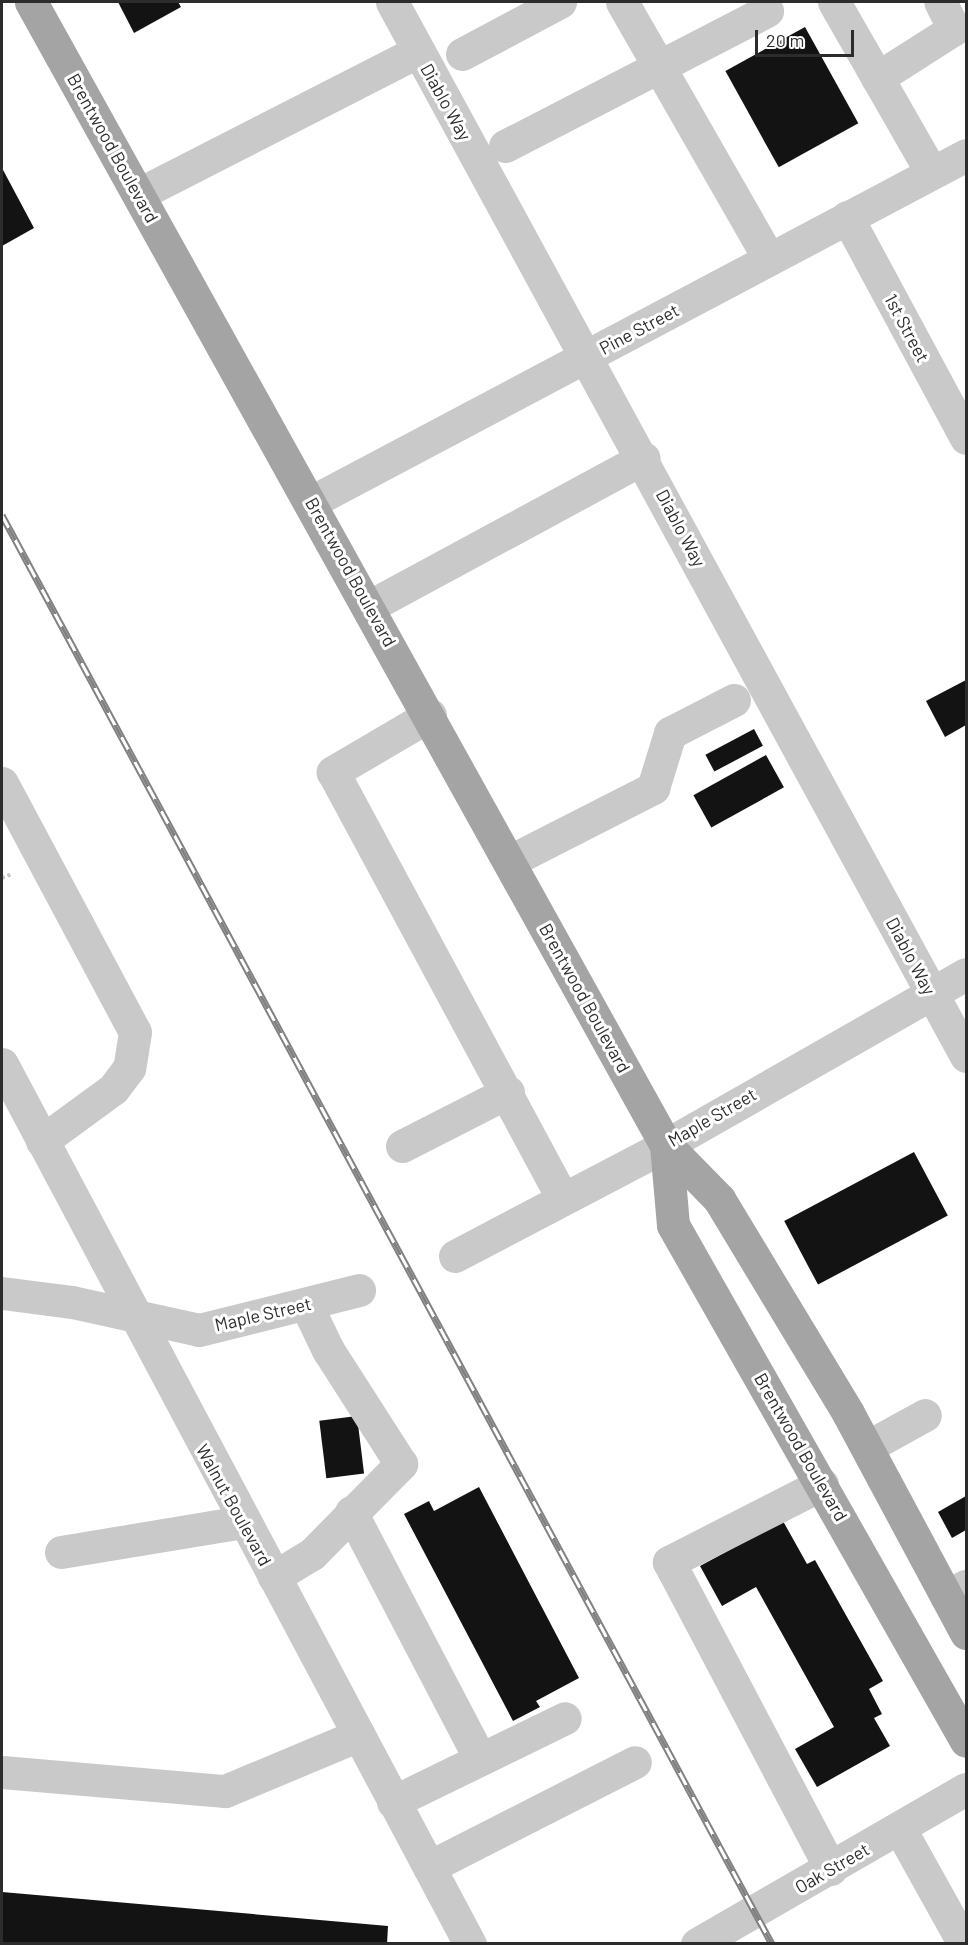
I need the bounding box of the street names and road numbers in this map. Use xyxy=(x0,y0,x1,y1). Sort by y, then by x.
street label: Diablo Way xyxy=(416,60,476,144)
street label: Brentwood Boulevard xyxy=(63,70,163,226)
street label: 1st Street xyxy=(880,290,934,366)
street label: Pine Street xyxy=(595,299,683,359)
street label: Diablo Way xyxy=(652,486,710,570)
street label: Brentwood Boulevard xyxy=(301,494,401,650)
street label: Diablo Way xyxy=(882,914,940,998)
street label: Brentwood Boulevard xyxy=(535,920,635,1076)
street label: Maple Street xyxy=(664,1083,760,1151)
street label: Maple Street xyxy=(213,1292,313,1336)
street label: Brentwood Boulevard xyxy=(750,1369,852,1525)
street label: Walnut Boulevard xyxy=(192,1440,276,1570)
street label: Oak Street xyxy=(791,1838,873,1898)

